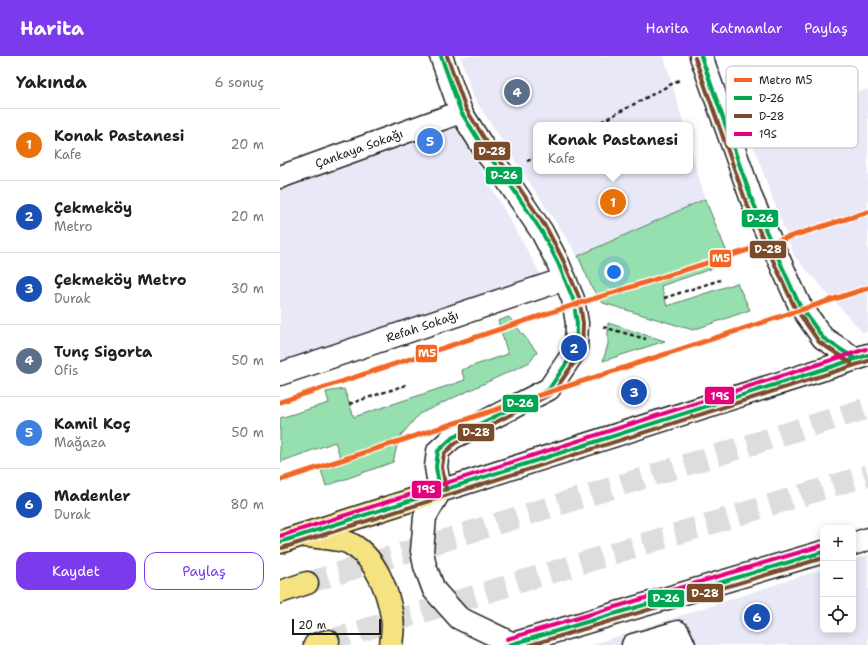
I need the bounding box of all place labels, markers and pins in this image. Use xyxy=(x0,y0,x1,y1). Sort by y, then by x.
pin: 4 xyxy=(504,77,530,107)
pin: 5 xyxy=(417,126,443,156)
pin: 1 xyxy=(600,187,626,217)
pin: 2 xyxy=(561,333,587,363)
pin: 3 xyxy=(621,377,647,407)
pin: 6 xyxy=(744,602,770,632)

